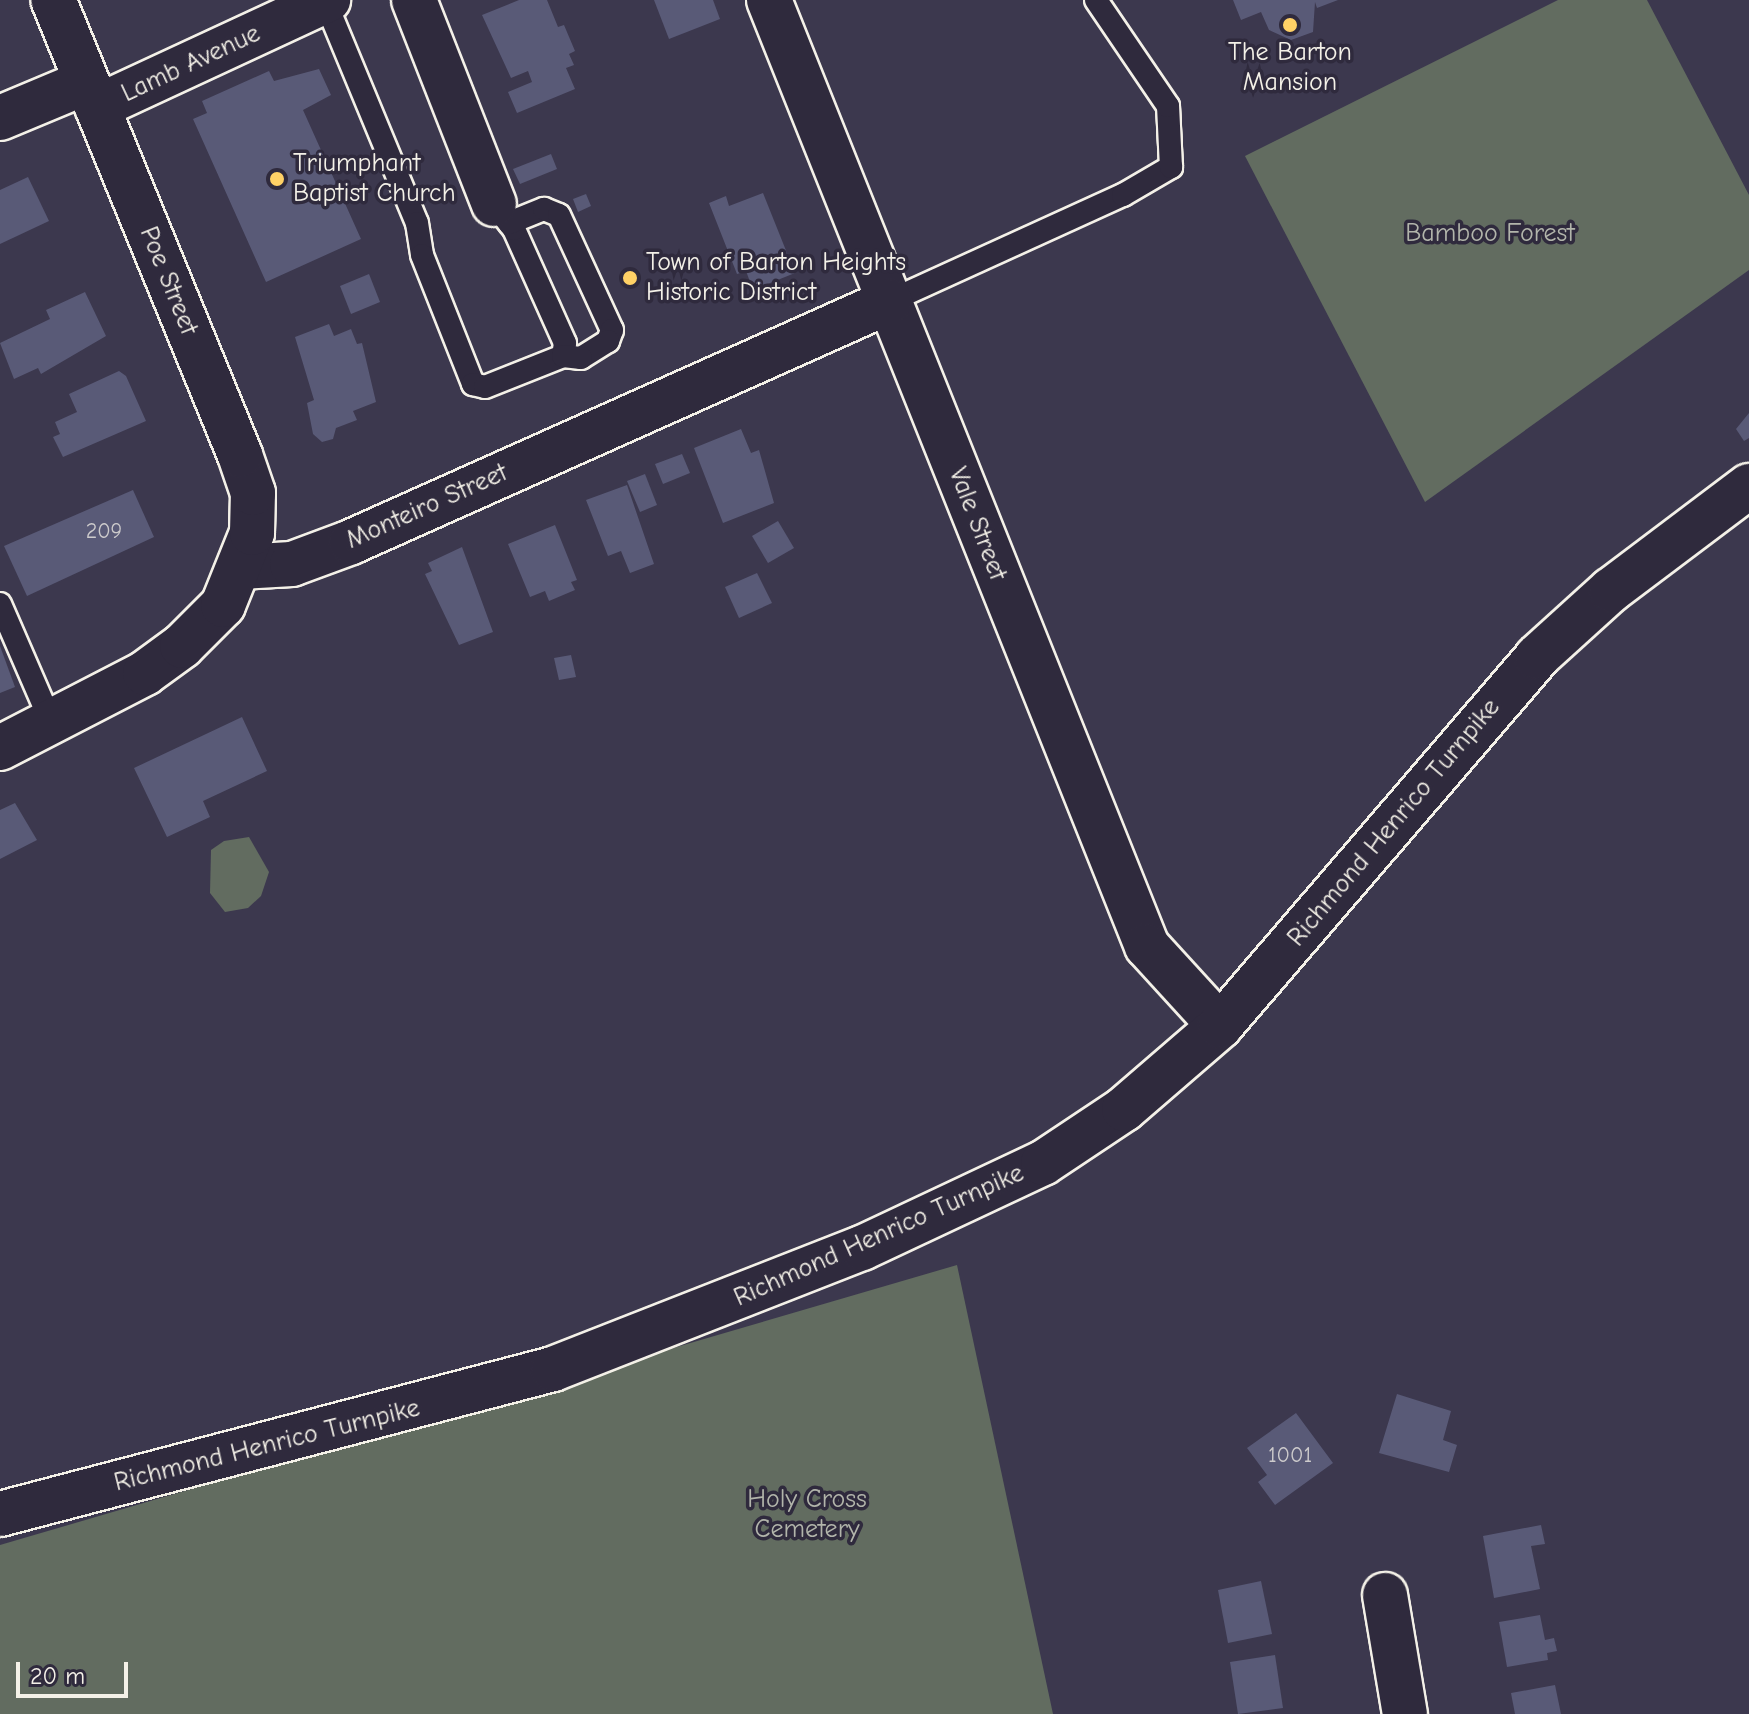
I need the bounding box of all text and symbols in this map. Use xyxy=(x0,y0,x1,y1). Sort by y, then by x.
marker: The Barton Mansion xyxy=(1281,16,1299,34)
street label: Lamb Avenue xyxy=(117,18,265,110)
place label: The Barton Mansion xyxy=(1228,37,1352,98)
place label: Triumphant Baptist Church xyxy=(293,148,456,210)
marker: Triumphant Baptist Church xyxy=(268,170,286,188)
park label: Bamboo Forest xyxy=(1405,218,1575,250)
street label: Poe Street xyxy=(132,222,204,340)
place label: Town of Barton Heights Historic District xyxy=(646,247,906,308)
marker: Town of Barton Heights Historic District xyxy=(621,269,639,287)
street label: Monteiro Street xyxy=(342,458,512,556)
street label: Vale Street xyxy=(941,463,1013,585)
house number: 209 xyxy=(86,519,122,545)
street label: Richmond Henrico Turnpike xyxy=(1281,693,1507,953)
street label: Richmond Henrico Turnpike xyxy=(729,1158,1029,1314)
street label: Richmond Henrico Turnpike xyxy=(111,1393,423,1499)
house number: 1001 xyxy=(1268,1443,1312,1469)
park label: Holy Cross Cemetery xyxy=(747,1484,867,1546)
scale bar xyxy=(20,1646,132,1696)
text: 20 m xyxy=(30,1662,85,1690)

